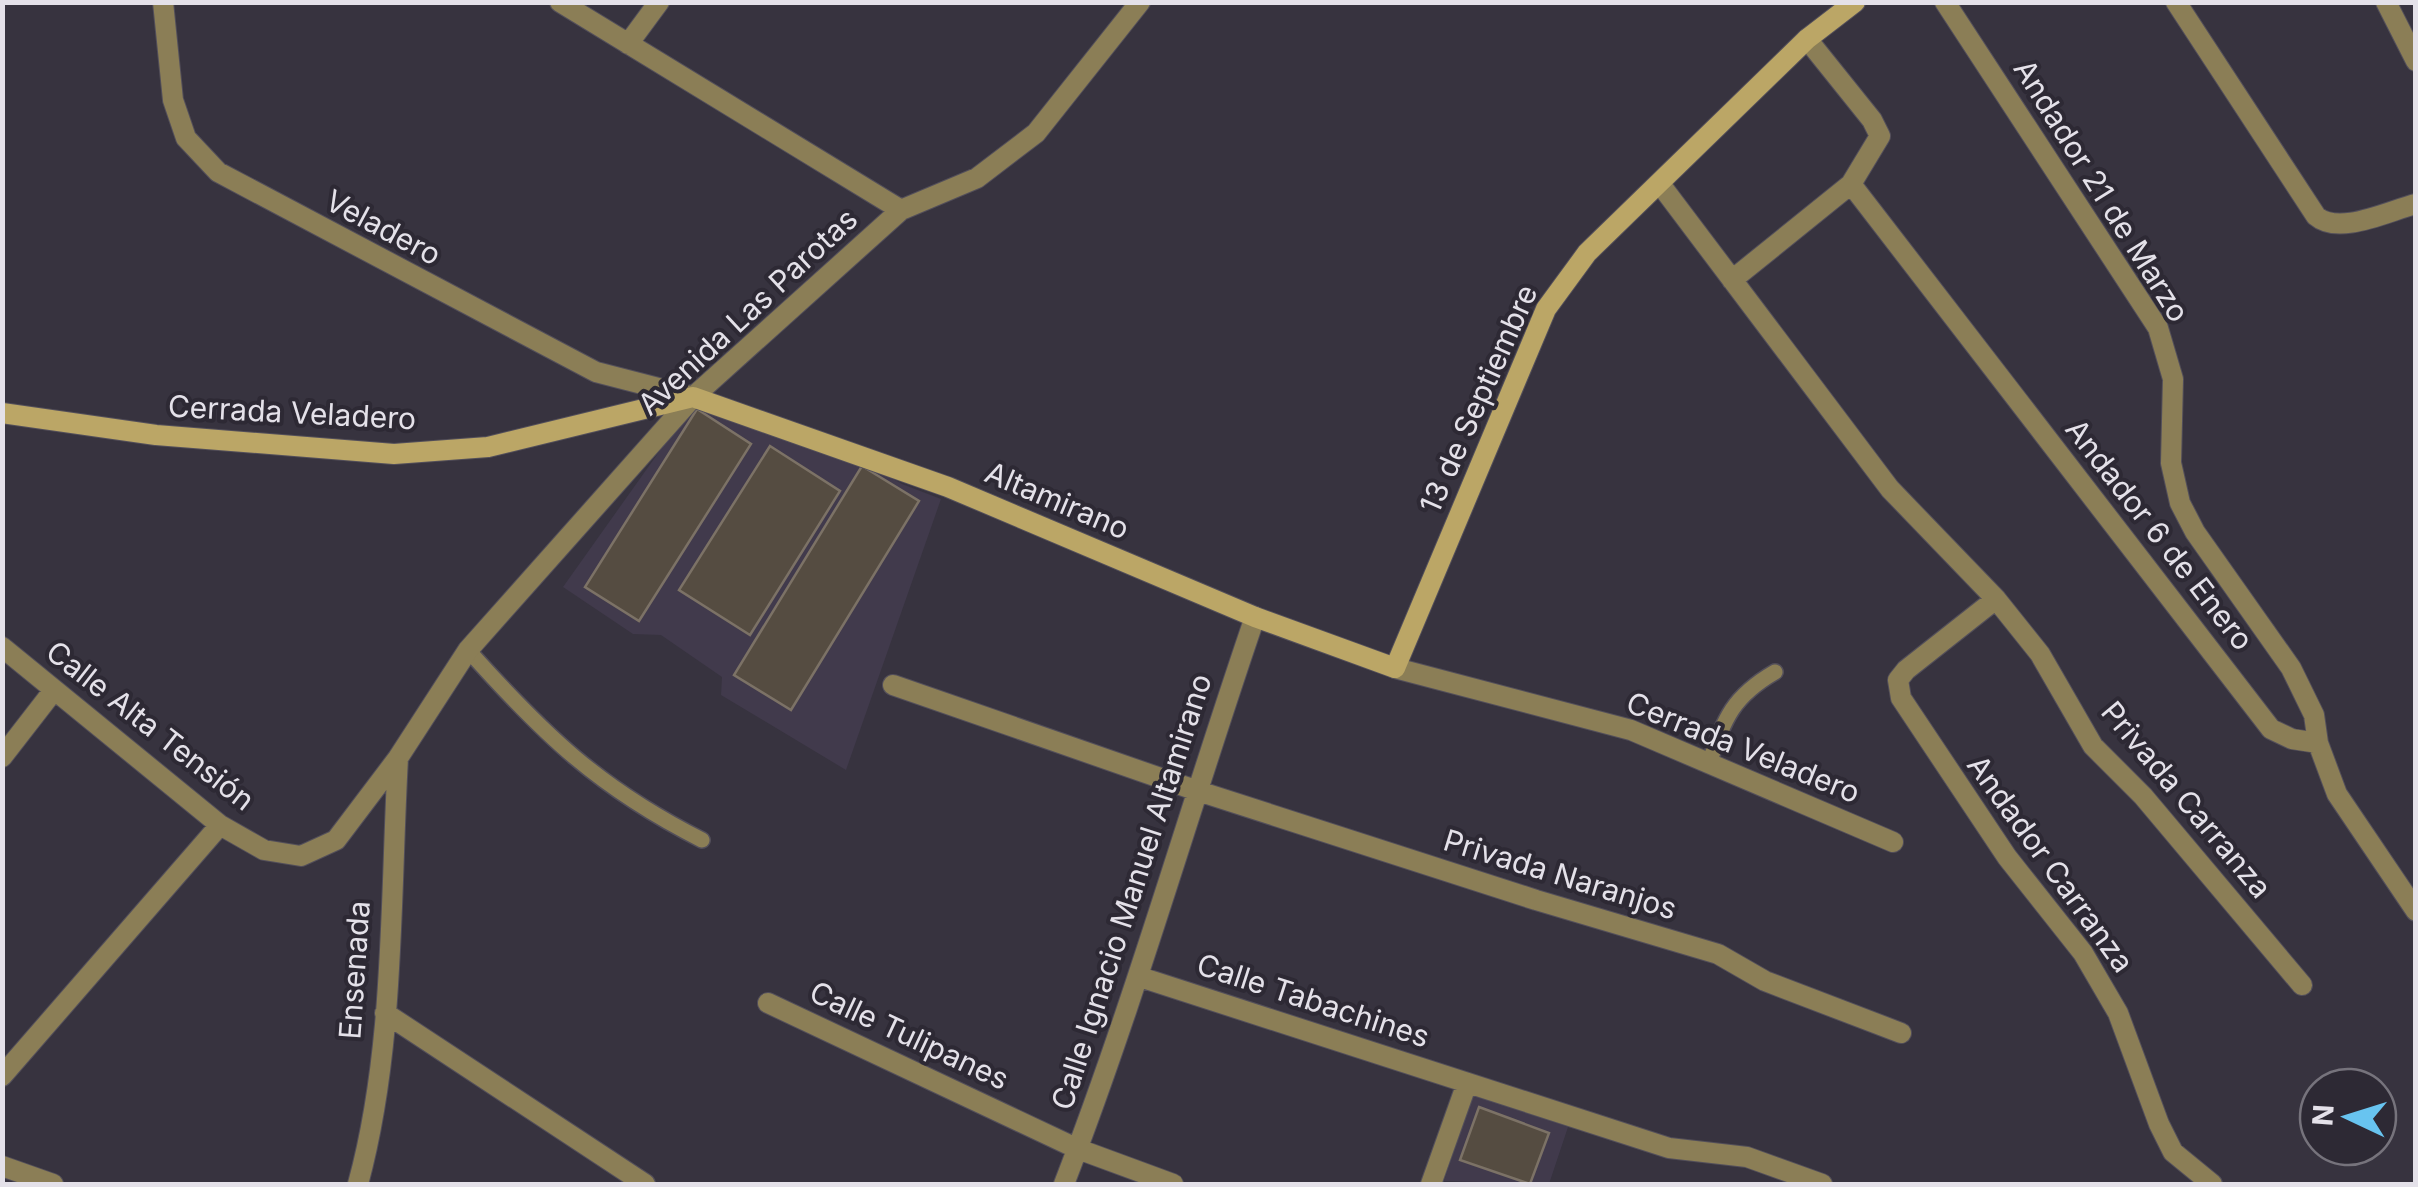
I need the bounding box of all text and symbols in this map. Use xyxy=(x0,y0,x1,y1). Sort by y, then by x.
street label: Andador 21 de Marzo xyxy=(2006,53,2197,328)
street label: Veladero xyxy=(320,182,447,272)
street label: Avenida Las Parotas xyxy=(630,200,864,422)
street label: 13 de Septiembre xyxy=(1412,279,1545,518)
street label: Cerrada Veladero xyxy=(167,388,417,436)
street label: Andador 6 de Enero xyxy=(2058,412,2261,657)
street label: Altamirano xyxy=(980,454,1135,546)
street label: Calle Alta Tensión xyxy=(39,633,262,818)
street label: Calle Ignacio Manuel Altamirano xyxy=(1043,669,1219,1114)
street label: Cerrada Veladero xyxy=(1621,684,1865,810)
street label: Privada Carranza xyxy=(2094,694,2279,905)
street label: Andador Carranza xyxy=(1960,748,2142,979)
street label: Privada Naranjos xyxy=(1439,821,1681,927)
street label: Ensenada xyxy=(331,899,377,1040)
street label: Calle Tabachines xyxy=(1193,946,1434,1055)
street label: Calle Tulipanes xyxy=(804,973,1015,1097)
north arrow xyxy=(2298,1067,2398,1167)
text: N xyxy=(2305,1103,2341,1127)

